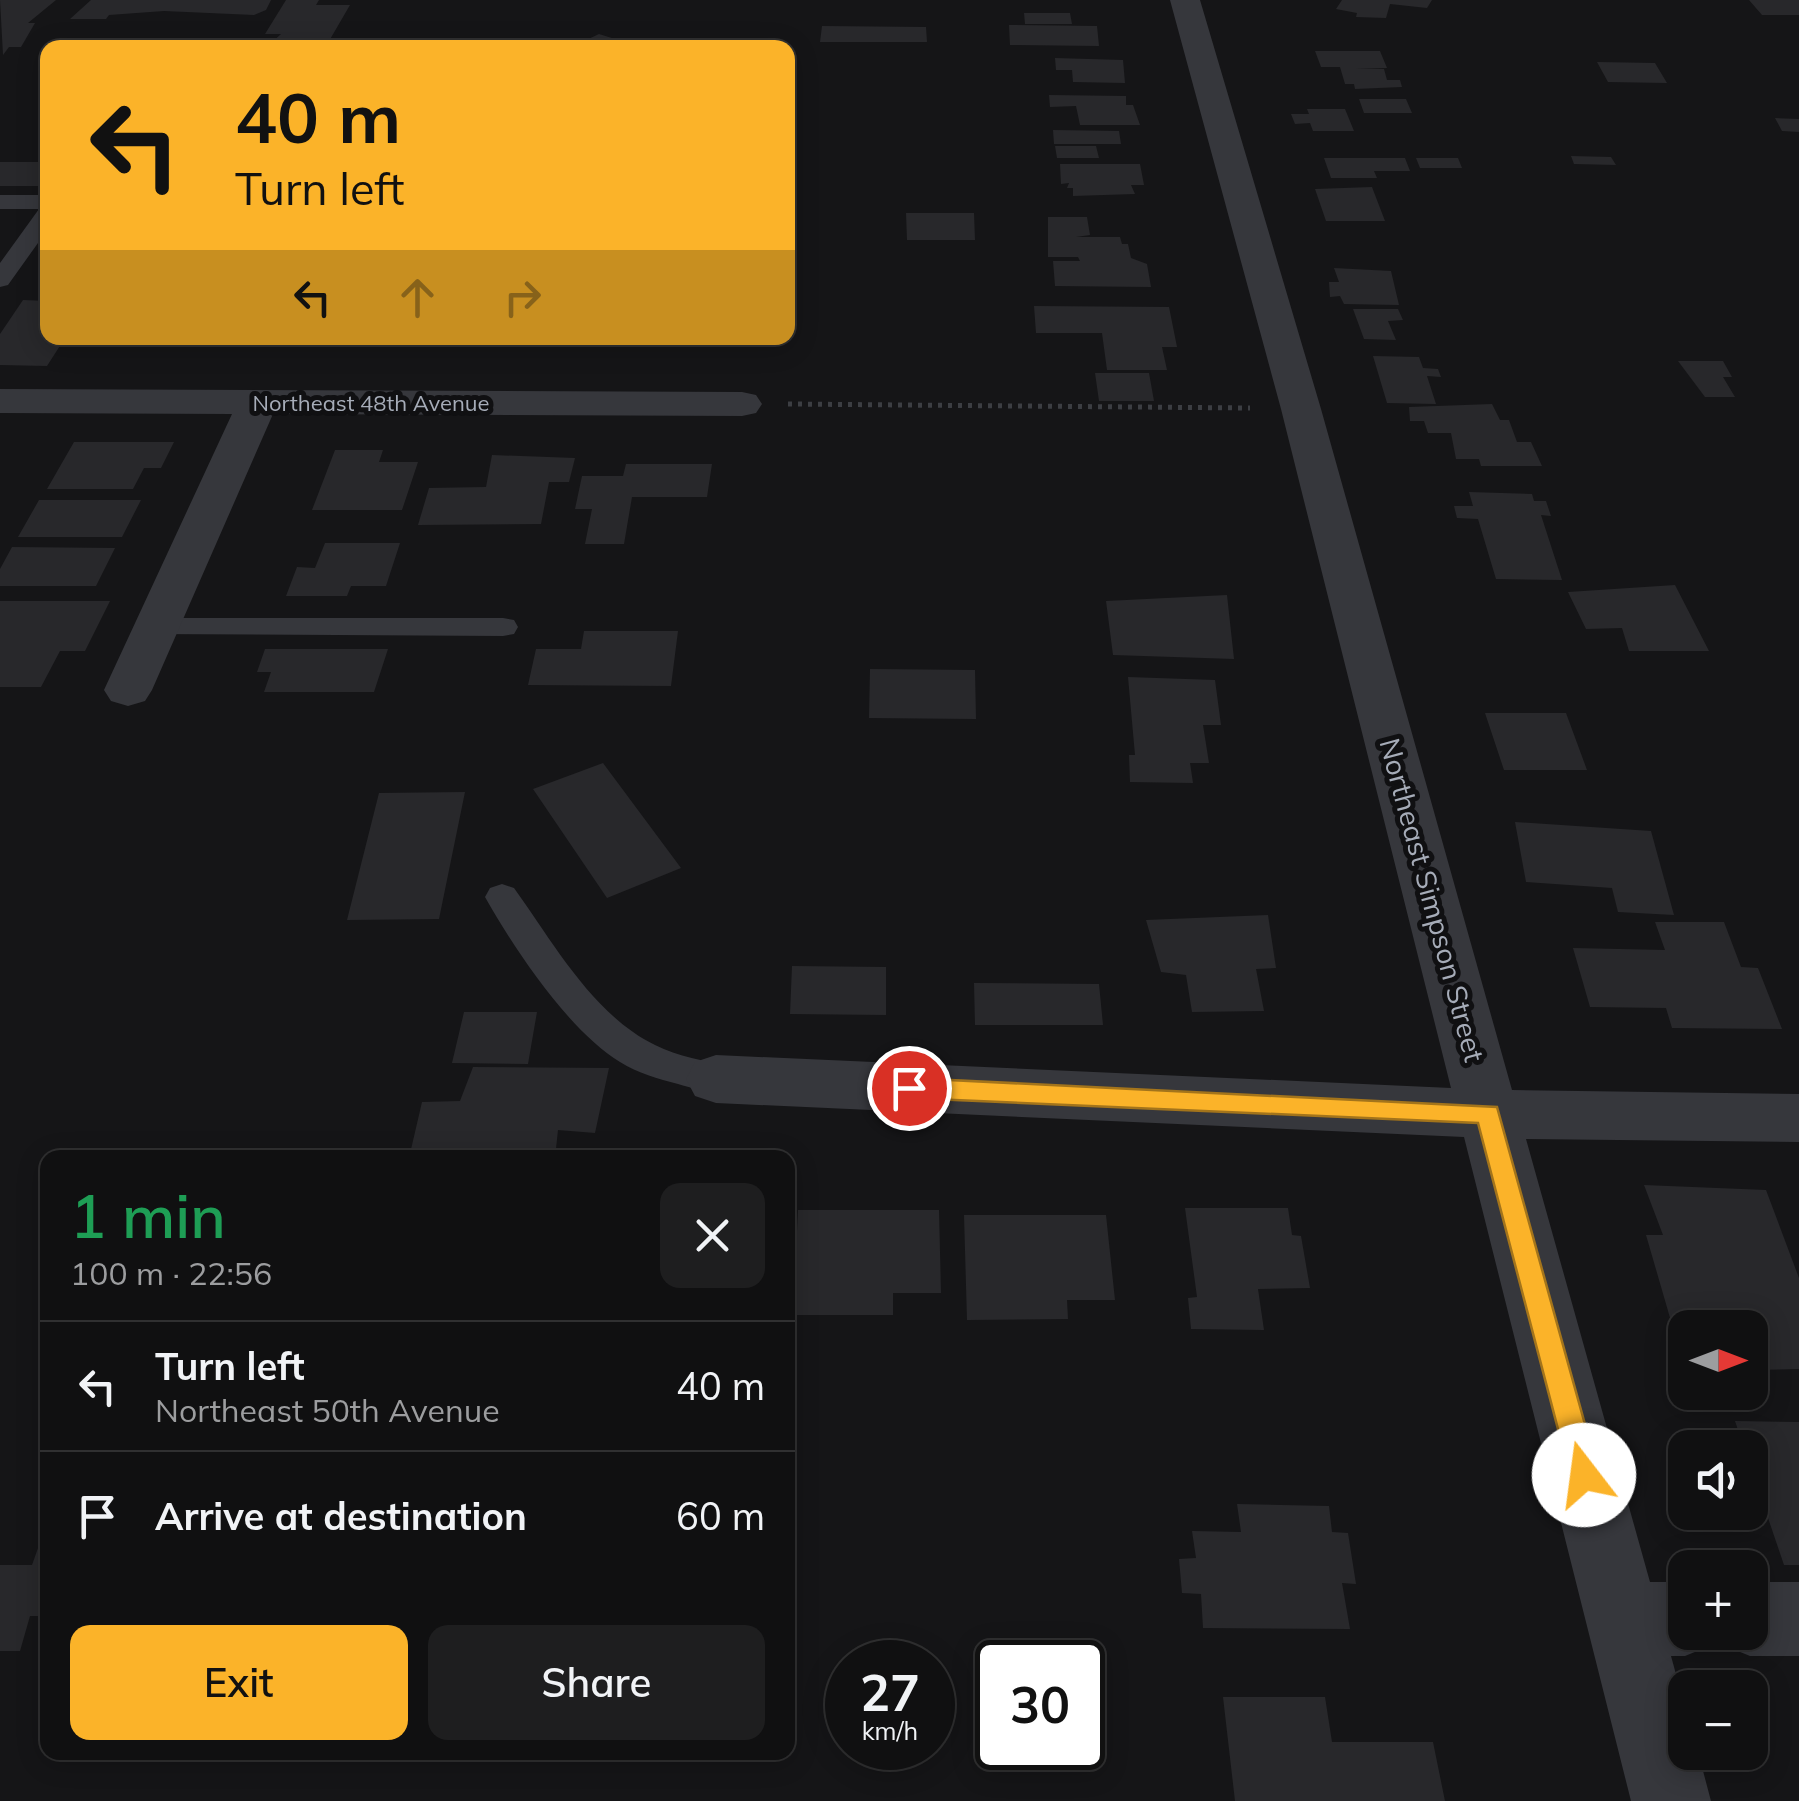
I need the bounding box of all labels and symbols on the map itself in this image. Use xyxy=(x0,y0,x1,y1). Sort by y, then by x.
street label: Northeast 48th Avenue xyxy=(253,389,489,417)
street label: Northeast Simpson Street xyxy=(1372,734,1493,1066)
pin xyxy=(867,1046,952,1131)
north arrow xyxy=(1668,1310,1768,1410)
position arrow xyxy=(1532,1423,1636,1527)
speed limit sign: 30 xyxy=(975,1640,1105,1770)

